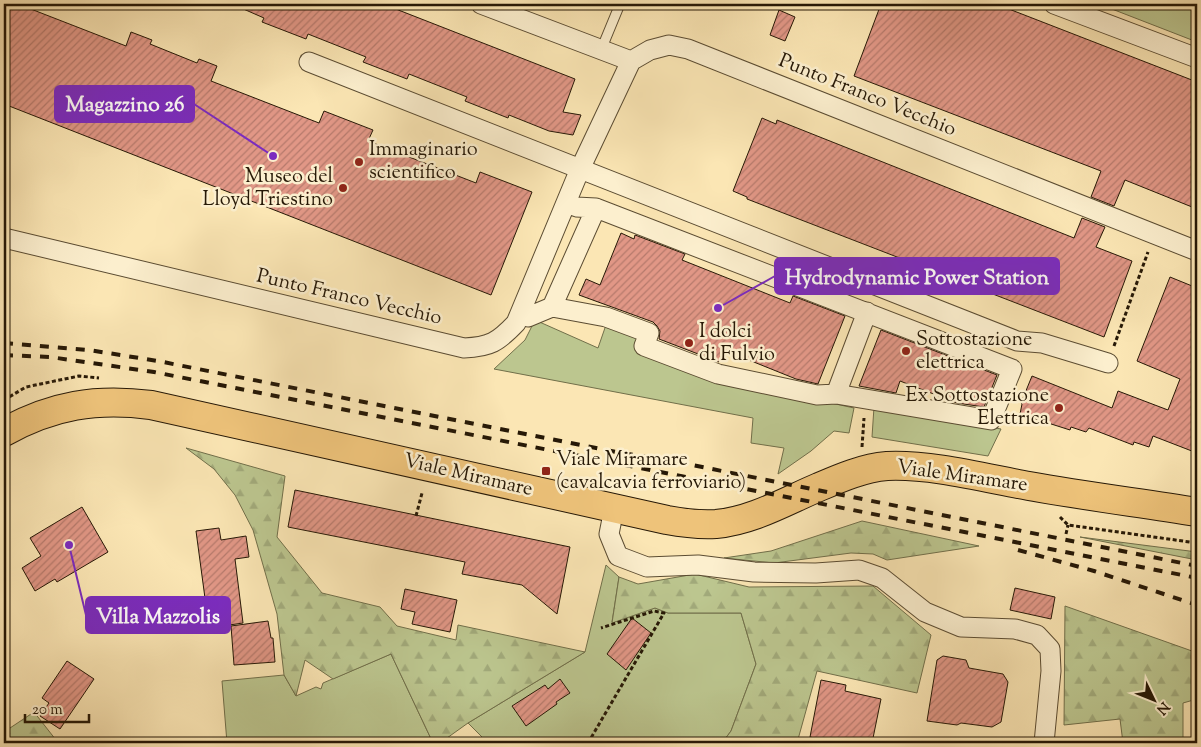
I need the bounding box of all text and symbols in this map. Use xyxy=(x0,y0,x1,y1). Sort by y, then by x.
street label: Punto Franco Vecchio xyxy=(774,47,960,145)
callout: Magazzino 26 xyxy=(55,86,194,122)
text: Magazzino 26 xyxy=(66,91,184,121)
place label: Immaginario scientifico xyxy=(369,136,478,188)
marker: Immaginario scientifico xyxy=(353,156,365,168)
place label: Museo del Lloyd Triestino xyxy=(202,163,333,215)
marker: Museo del Lloyd Triestino xyxy=(337,182,349,194)
callout: Hydrodynamic Power Station xyxy=(775,258,1059,294)
street label: Punto Franco Vecchio xyxy=(254,263,445,333)
text: Hydrodynamic Power Station xyxy=(785,264,1050,294)
place label: I dolci di Fulvio xyxy=(699,318,775,370)
place label: Sottostazione elettrica xyxy=(916,326,1032,378)
marker: I dolci di Fulvio xyxy=(683,337,695,349)
marker: Sottostazione elettrica xyxy=(900,345,912,357)
place label: Ex Sottostazione Elettrica xyxy=(905,382,1049,434)
marker: Ex Sottostazione Elettrica xyxy=(1053,402,1065,414)
place label: Viale Miramare (cavalcavia ferroviario) xyxy=(556,446,746,498)
street label: Viale Miramare xyxy=(401,447,535,505)
street label: Viale Miramare xyxy=(895,453,1029,501)
marker: Viale Miramare (cavalcavia ferroviario) xyxy=(540,465,552,477)
callout: Villa Mazzolis xyxy=(86,597,230,633)
text: Villa Mazzolis xyxy=(96,603,220,633)
north arrow xyxy=(1128,674,1178,724)
scale bar xyxy=(25,692,89,724)
text: N xyxy=(1151,697,1173,718)
text: 20 m xyxy=(32,700,63,721)

